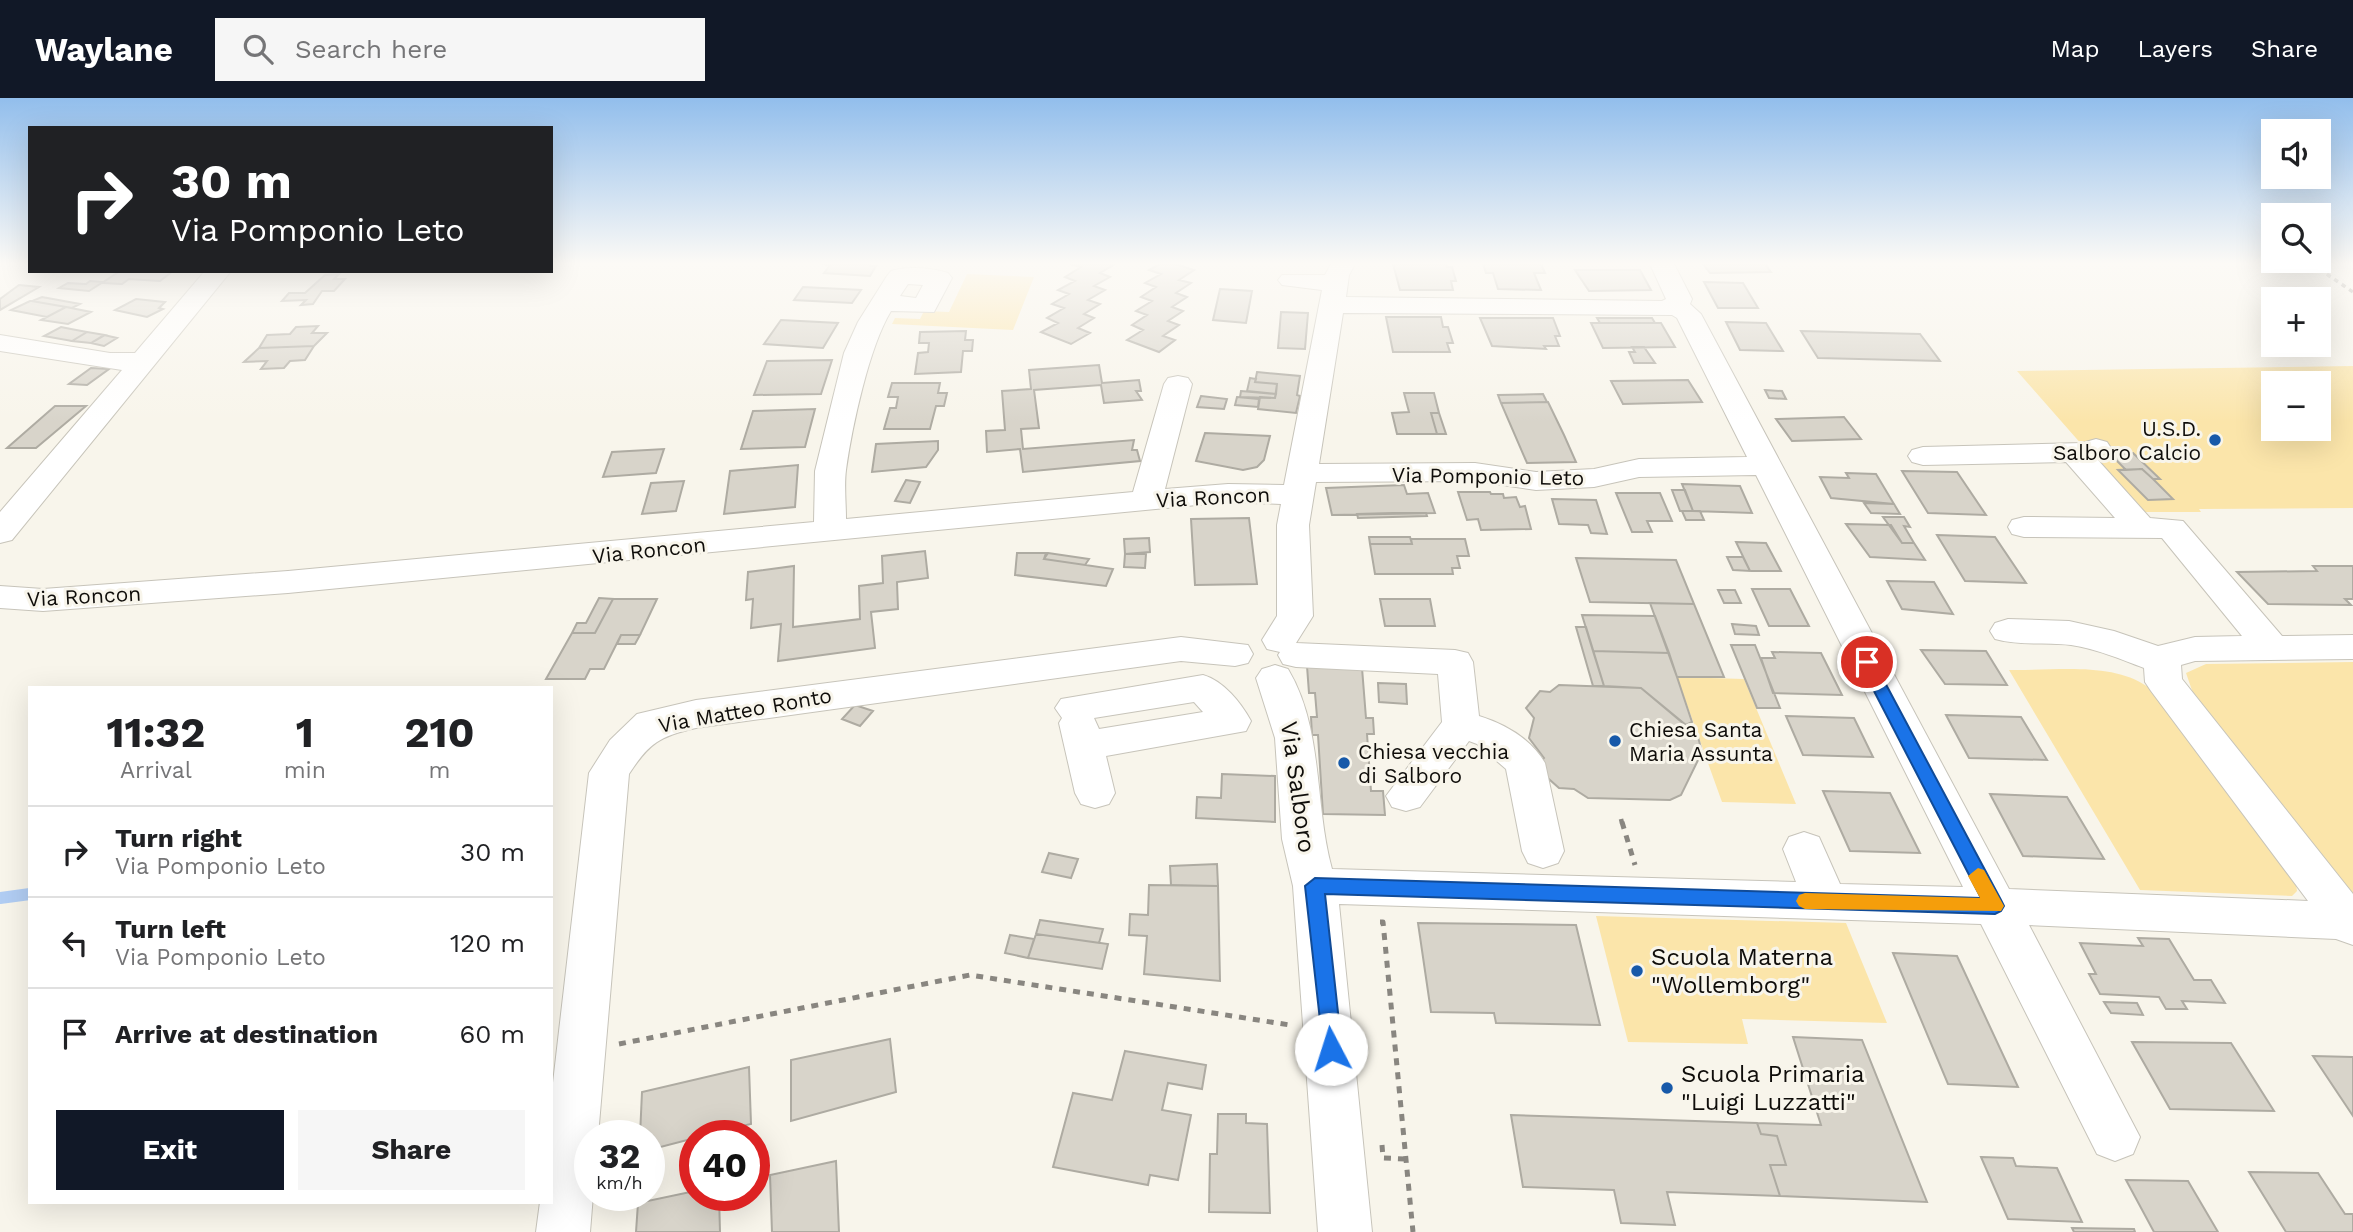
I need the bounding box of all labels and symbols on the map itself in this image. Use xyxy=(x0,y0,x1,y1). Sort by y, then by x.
place label: U.S.D. Salboro Calcio xyxy=(2053,416,2201,465)
marker: U.S.D. Salboro Calcio xyxy=(2207,432,2223,448)
street label: Via Pomponio Leto xyxy=(1392,462,1584,490)
street label: Via Roncon xyxy=(1155,482,1271,512)
street label: Via Roncon xyxy=(591,532,707,568)
street label: Via Roncon xyxy=(26,581,142,611)
pin xyxy=(1837,632,1897,692)
street label: Via Matteo Ronto xyxy=(656,682,834,738)
place label: Chiesa Santa Maria Assunta xyxy=(1629,717,1773,766)
street label: Via Salboro xyxy=(1275,719,1321,855)
marker: Chiesa Santa Maria Assunta xyxy=(1607,733,1623,749)
place label: Chiesa vecchia di Salboro xyxy=(1358,739,1509,788)
marker: Chiesa vecchia di Salboro xyxy=(1336,755,1352,771)
place label: Scuola Materna "Wollemborg" xyxy=(1651,943,1833,999)
marker: Scuola Materna "Wollemborg" xyxy=(1629,963,1645,979)
position arrow xyxy=(1294,1012,1368,1086)
place label: Scuola Primaria "Luigi Luzzatti" xyxy=(1681,1060,1865,1116)
marker: Scuola Primaria "Luigi Luzzatti" xyxy=(1659,1080,1675,1096)
speed limit sign: 40 xyxy=(679,1120,770,1211)

